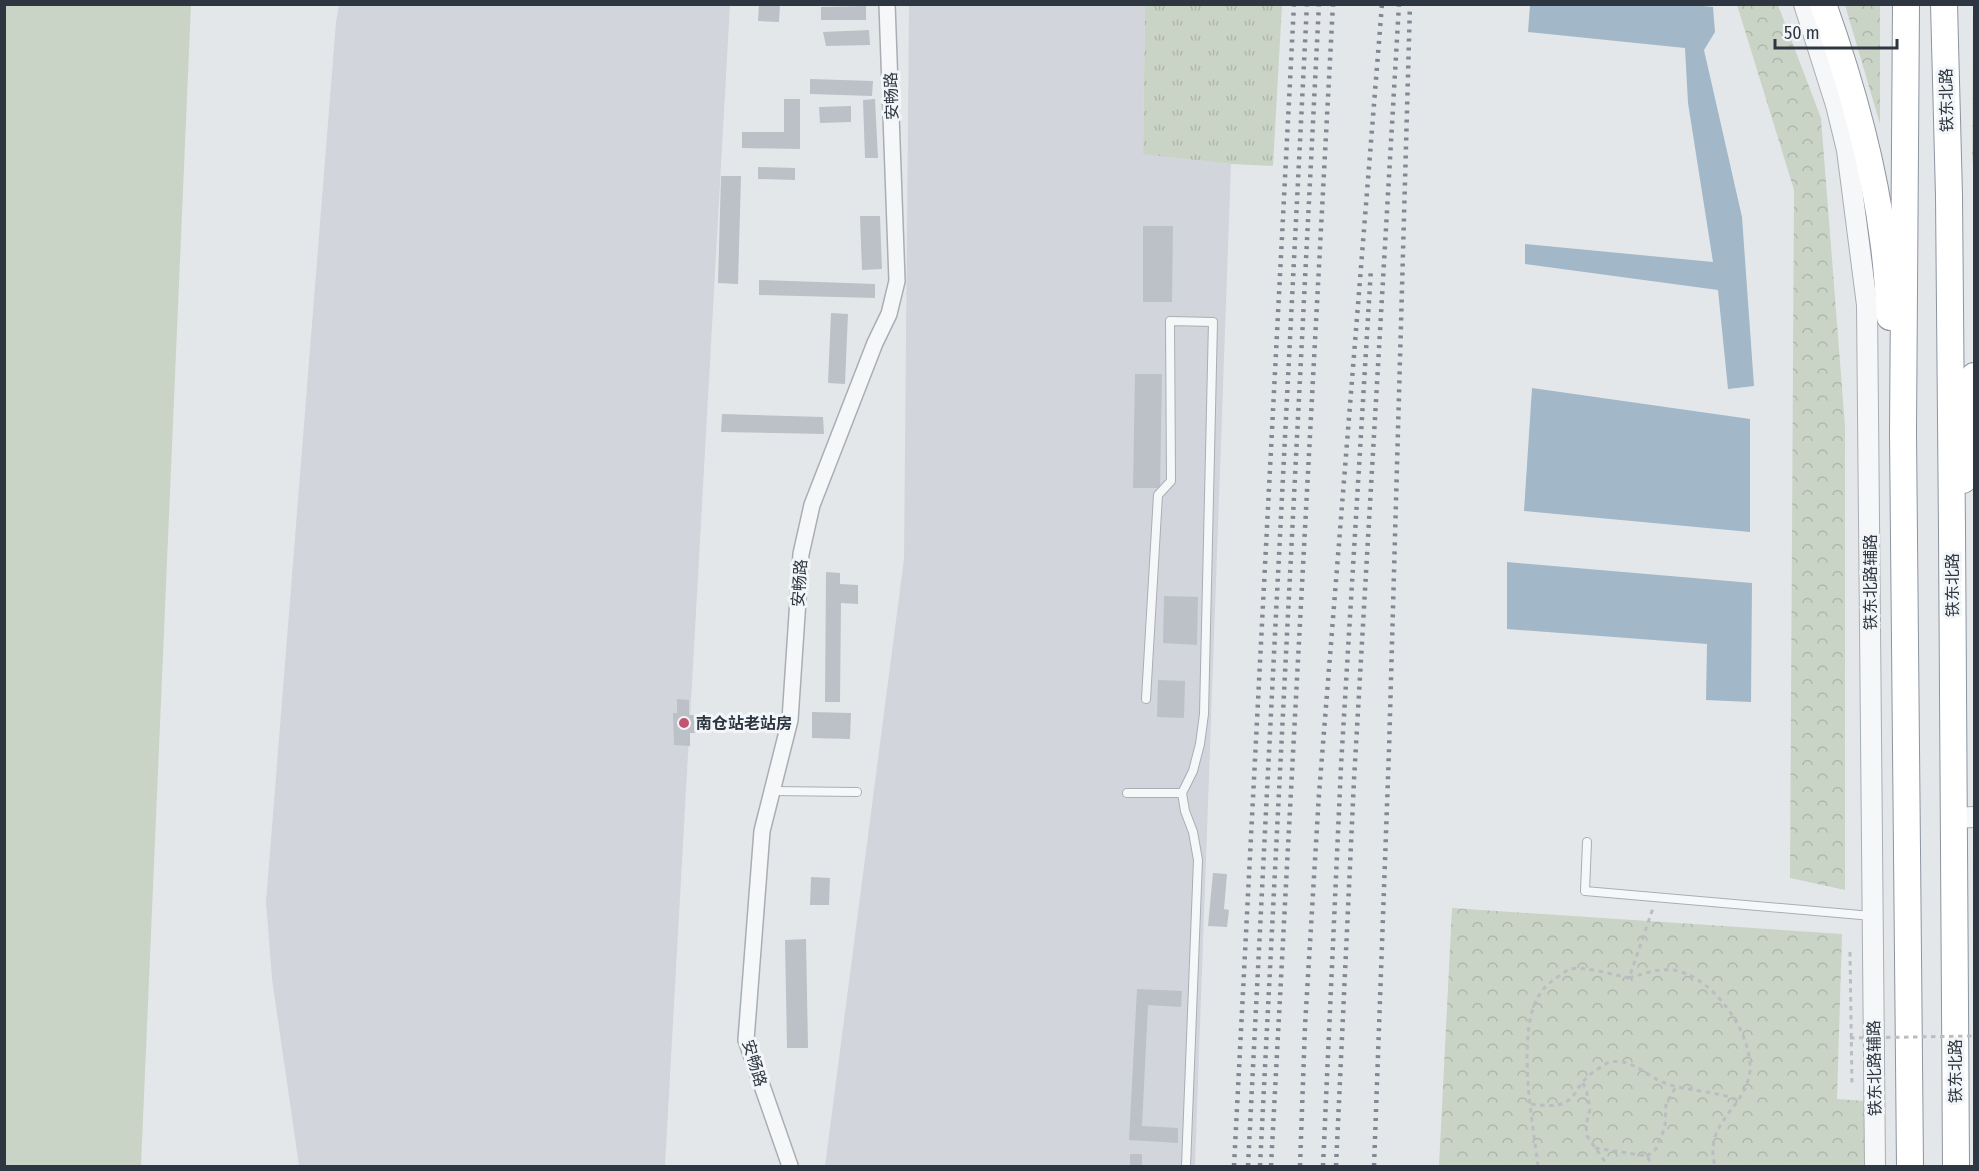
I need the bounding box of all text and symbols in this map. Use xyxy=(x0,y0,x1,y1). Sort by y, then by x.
scale bar xyxy=(1775,12,1896,50)
text: 50 m xyxy=(1784,22,1820,44)
street label: 铁东北路 xyxy=(1936,68,1957,132)
street label: 安畅路 xyxy=(881,72,902,120)
street label: 铁东北路辅路 xyxy=(1861,534,1880,630)
street label: 铁东北路 xyxy=(1943,553,1962,617)
street label: 安畅路 xyxy=(788,558,811,608)
place label: 南仓站老站房 xyxy=(696,714,792,733)
marker: 南仓站老站房 xyxy=(677,716,691,730)
street label: 铁东北路辅路 xyxy=(1864,1020,1885,1116)
street label: 安畅路 xyxy=(738,1037,771,1089)
street label: 铁东北路 xyxy=(1946,1039,1965,1103)

